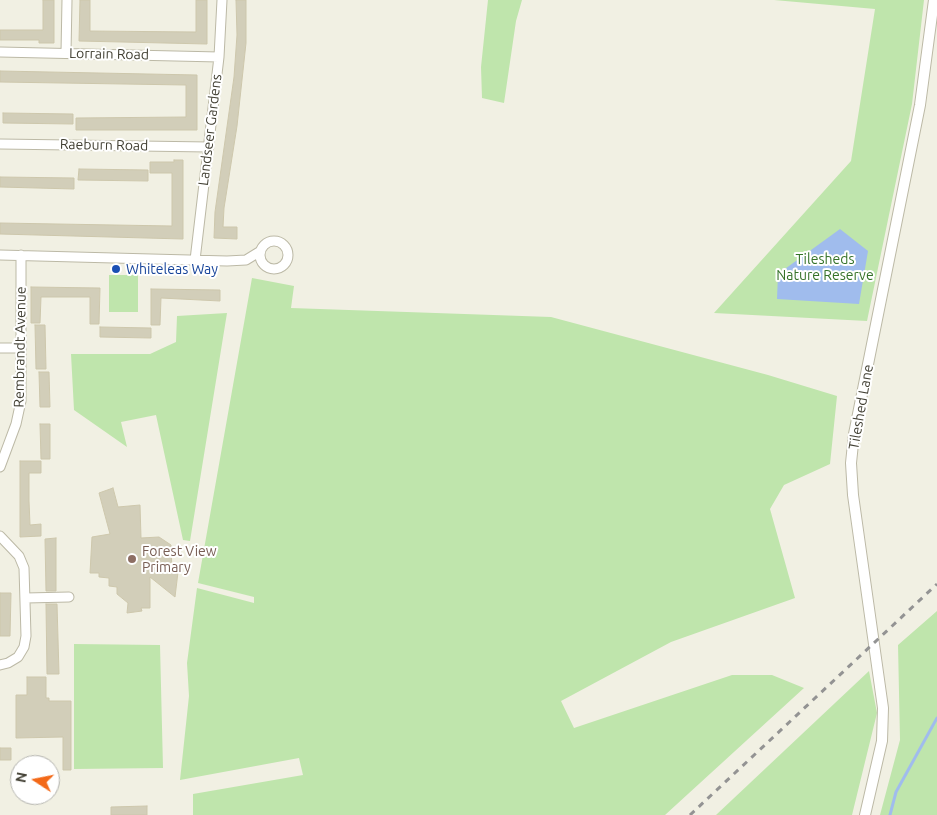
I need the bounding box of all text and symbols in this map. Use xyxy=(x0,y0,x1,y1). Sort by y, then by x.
street label: Lorrain Road xyxy=(69,45,149,63)
street label: Landseer Gardens xyxy=(195,73,225,187)
street label: Raeburn Road xyxy=(60,136,148,154)
park label: Tilesheds Nature Reserve xyxy=(776,251,874,284)
place label: Whiteleas Way xyxy=(126,261,218,277)
marker: Whiteleas Way xyxy=(110,263,122,275)
street label: Rembrandt Avenue xyxy=(11,286,29,408)
street label: Tileshed Lane xyxy=(845,363,877,451)
place label: Forest View Primary xyxy=(142,543,217,576)
marker: Forest View Primary xyxy=(126,553,138,565)
north arrow xyxy=(10,755,60,805)
text: N xyxy=(12,771,30,784)

